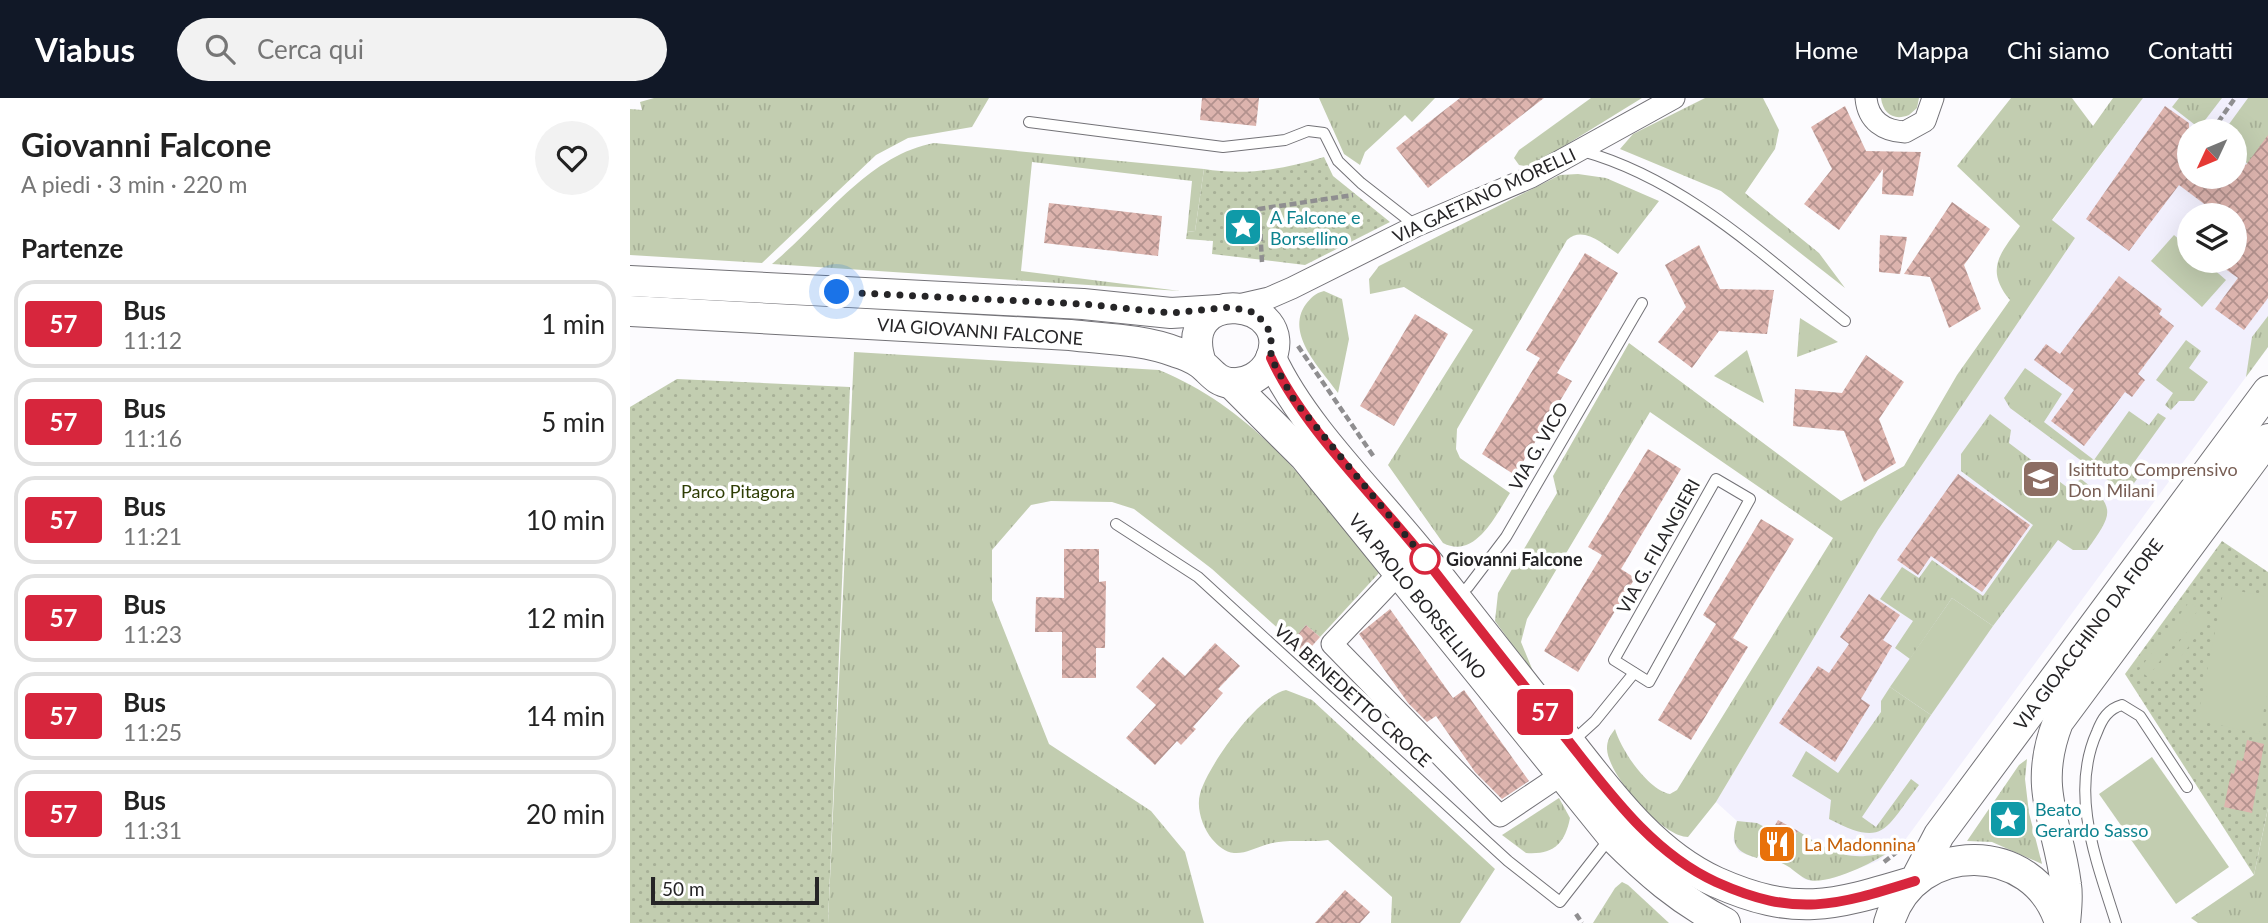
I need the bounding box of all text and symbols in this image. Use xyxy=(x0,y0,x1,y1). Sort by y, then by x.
search box xyxy=(177,18,667,81)
text: Viabus xyxy=(35,29,135,69)
icon: search xyxy=(201,30,239,68)
text: Cerca qui xyxy=(257,33,364,65)
text: Home xyxy=(1794,35,1858,64)
text: Mappa xyxy=(1896,35,1969,64)
text: Chi siamo xyxy=(2007,35,2110,64)
text: Contatti xyxy=(2148,35,2233,64)
north arrow xyxy=(2177,119,2247,189)
map controls xyxy=(2177,119,2247,273)
button: heart xyxy=(535,121,609,195)
text: Giovanni Falcone xyxy=(21,124,271,164)
street label: VIA GAETANO MORELLI xyxy=(1389,143,1579,247)
text: A piedi · 3 min · 220 m xyxy=(21,170,247,198)
button: layers xyxy=(2177,203,2247,273)
place icon: A Falcone e Borsellino xyxy=(1222,206,1264,248)
place label: A Falcone e Borsellino xyxy=(1270,206,1361,249)
text: Partenze xyxy=(21,232,123,264)
your location xyxy=(819,274,854,309)
text: Bus xyxy=(123,294,166,326)
text: 1 min xyxy=(541,308,605,340)
text: 57 xyxy=(50,309,77,338)
street label: VIA GIOVANNI FALCONE xyxy=(876,313,1084,349)
text: 11:12 xyxy=(123,326,182,354)
text: Bus xyxy=(123,392,166,424)
street label: VIA G. VICO xyxy=(1504,398,1572,494)
text: 5 min xyxy=(541,406,605,438)
text: 57 xyxy=(50,407,77,436)
text: 11:16 xyxy=(123,424,182,452)
school or university icon: Isitituto Comprensivo Don Milani xyxy=(2020,458,2062,500)
place label: Isitituto Comprensivo Don Milani xyxy=(2068,458,2238,501)
street label: VIA G. FILANGIERI xyxy=(1612,475,1704,617)
park label: Parco Pitagora xyxy=(681,480,795,502)
text: Bus xyxy=(123,490,166,522)
text: 10 min xyxy=(526,504,605,536)
text: 57 xyxy=(50,505,77,534)
street label: VIA PAOLO BORSELLINO xyxy=(1344,509,1492,683)
text: 11:21 xyxy=(123,522,182,550)
street label: VIA GIOACCHINO DA FIORE xyxy=(2009,534,2167,734)
marker: Giovanni Falcone xyxy=(1410,544,1440,574)
place label: Giovanni Falcone xyxy=(1446,548,1583,570)
text: Bus xyxy=(123,588,166,620)
text: 12 min xyxy=(526,602,605,634)
text: 57 xyxy=(50,603,77,632)
street label: VIA BENEDETTO CROCE xyxy=(1270,619,1436,771)
text: 11:23 xyxy=(123,620,182,648)
text: Bus xyxy=(123,686,166,718)
line badge: 57 xyxy=(1514,689,1576,735)
text: 57 xyxy=(1531,697,1559,726)
text: 14 min xyxy=(526,700,605,732)
text: 57 xyxy=(50,701,77,730)
text: 11:25 xyxy=(123,718,182,746)
text: Bus xyxy=(123,784,166,816)
text: 20 min xyxy=(526,798,605,830)
place icon: Beato Gerardo Sasso xyxy=(1987,798,2029,840)
place label: Beato Gerardo Sasso xyxy=(2035,798,2148,841)
text: 57 xyxy=(50,799,77,828)
text: 11:31 xyxy=(123,816,182,844)
restaurant icon: La Madonnina xyxy=(1756,823,1798,865)
place label: La Madonnina xyxy=(1804,833,1916,855)
scale bar xyxy=(651,874,819,906)
text: 50 m xyxy=(662,877,705,900)

